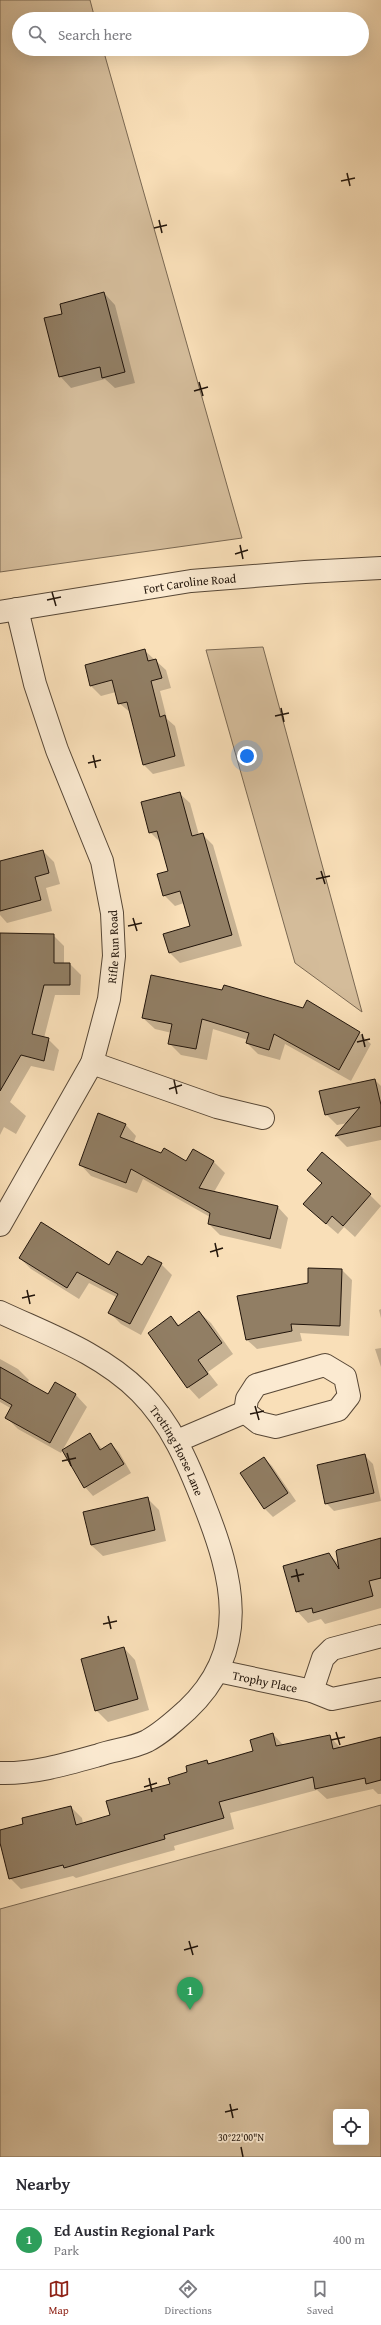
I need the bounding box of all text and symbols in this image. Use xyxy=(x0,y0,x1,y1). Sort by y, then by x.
search box xyxy=(12,12,369,56)
icon: search xyxy=(26,23,48,45)
text: Search here xyxy=(58,24,132,45)
street label: Fort Caroline Road xyxy=(142,569,237,597)
your location xyxy=(237,746,257,766)
street label: Rifle Run Road xyxy=(102,909,123,984)
street label: Trotting Horse Lane xyxy=(146,1401,208,1498)
street label: Trophy Place xyxy=(231,1666,299,1696)
pin: 1 xyxy=(177,1977,203,2010)
map controls xyxy=(333,2109,369,2145)
button: locate xyxy=(333,2109,369,2145)
text: 30°22'00"N xyxy=(218,2130,264,2145)
text: Nearby xyxy=(16,2171,70,2196)
text: Ed Austin Regional Park xyxy=(54,2220,215,2241)
text: 1 xyxy=(26,2230,32,2249)
text: 400 m xyxy=(333,2230,365,2249)
text: Park xyxy=(54,2241,79,2260)
tab: Map xyxy=(48,2278,70,2318)
tab: Directions xyxy=(165,2278,212,2318)
tab: Saved xyxy=(307,2278,333,2318)

